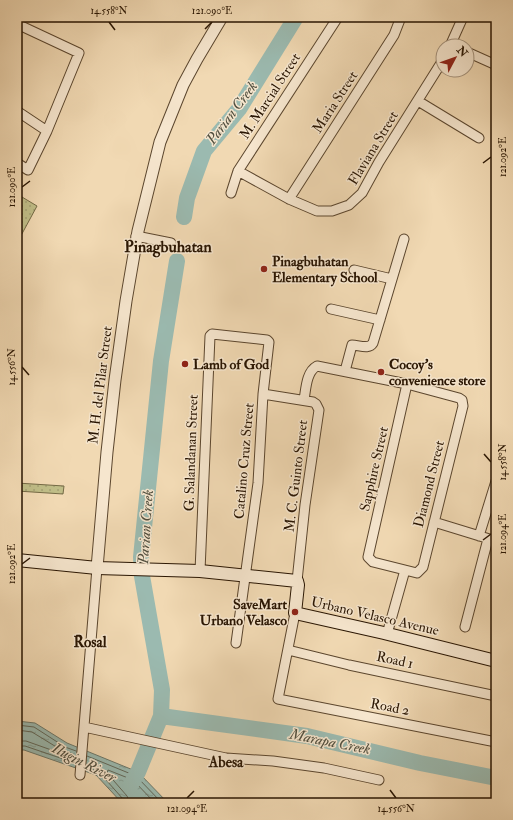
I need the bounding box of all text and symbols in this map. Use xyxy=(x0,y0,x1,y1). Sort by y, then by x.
text: 14.558°N xyxy=(91,5,127,17)
text: 121.090°E xyxy=(192,5,232,17)
north arrow xyxy=(435,38,475,78)
text: N xyxy=(453,43,471,61)
street label: M. Marcial Street xyxy=(236,49,304,142)
street label: Maria Street xyxy=(309,67,362,136)
water label: Parian Creek xyxy=(201,78,262,149)
street label: Flaviana Street xyxy=(344,108,402,188)
text: 121.092°E xyxy=(497,137,509,177)
text: 121.090°E xyxy=(6,167,18,207)
district label: Pinagbuhatan xyxy=(124,237,212,258)
place label: Pinagbuhatan Elementary School xyxy=(272,253,378,287)
marker: Pinagbuhatan Elementary School xyxy=(259,264,269,274)
street label: M. H. del Pilar Street xyxy=(84,325,116,445)
text: 14.556°N xyxy=(6,348,18,386)
place label: Lamb of God xyxy=(193,356,269,373)
place label: Cocoy's convenience store xyxy=(389,356,486,389)
marker: Lamb of God xyxy=(180,359,190,369)
marker: Cocoy's convenience store xyxy=(376,367,386,377)
street label: G. Salandanan Street xyxy=(180,394,202,512)
street label: Catalino Cruz Street xyxy=(230,402,258,520)
street label: M. C. Guinto Street xyxy=(281,419,311,533)
street label: Sapphire Street xyxy=(356,425,393,513)
street label: Diamond Street xyxy=(410,438,448,529)
text: 14.558°N xyxy=(497,444,509,480)
water label: Parian Creek xyxy=(134,489,158,566)
text: 121.094°E xyxy=(497,514,509,554)
text: 121.092°E xyxy=(6,544,18,584)
street label: Urbano Velasco Avenue xyxy=(309,593,441,639)
place label: SaveMart Urbano Velasco xyxy=(200,596,287,629)
marker: SaveMart Urbano Velasco xyxy=(290,607,300,617)
district label: Rosal xyxy=(74,633,107,652)
street label: Road 1 xyxy=(375,648,415,672)
street label: Road 2 xyxy=(369,695,411,719)
water label: Marapa Creek xyxy=(287,725,372,759)
water label: Ilugin River xyxy=(48,738,121,788)
district label: Abesa xyxy=(208,753,244,772)
text: 121.094°E xyxy=(167,803,207,815)
text: 14.556°N xyxy=(377,803,415,815)

